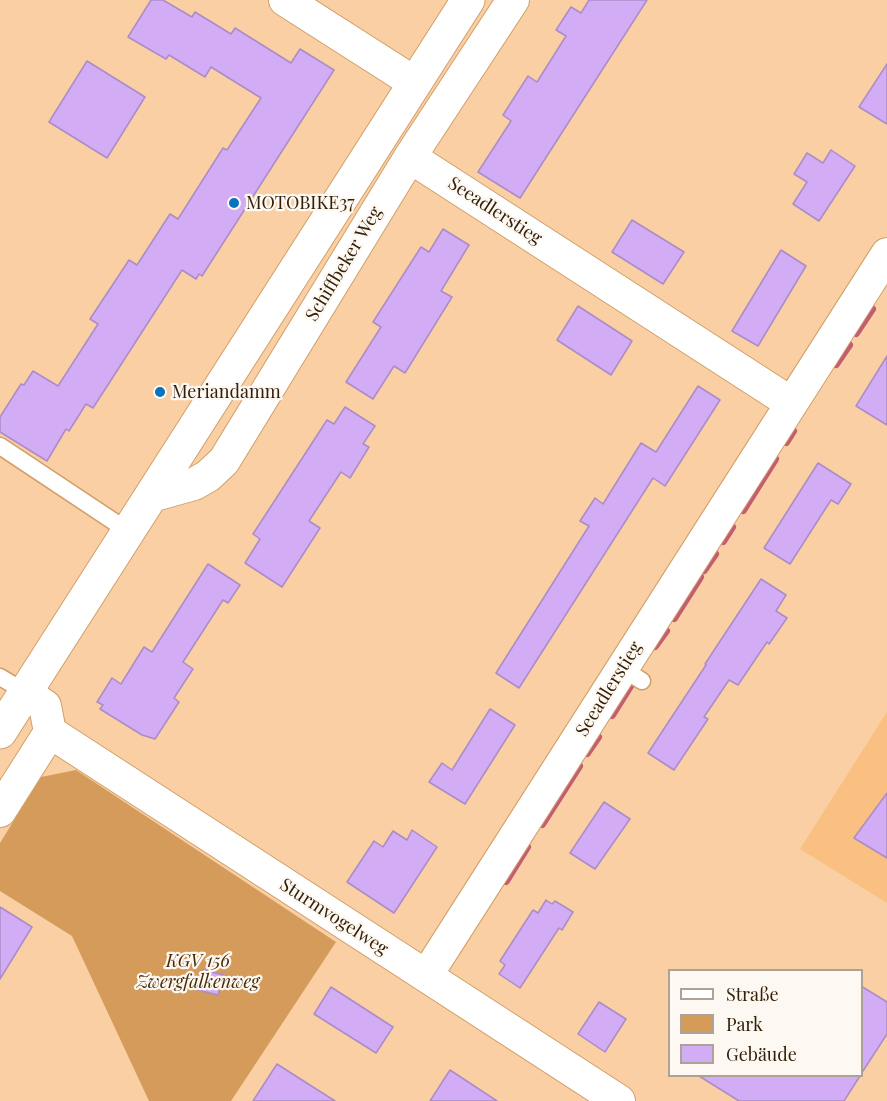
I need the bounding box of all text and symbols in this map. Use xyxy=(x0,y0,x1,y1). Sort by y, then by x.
street label: Seeadlerstieg xyxy=(444,173,546,249)
place label: MOTOBIKE37 xyxy=(246,192,355,214)
marker: MOTOBIKE37 xyxy=(227,196,241,210)
street label: Schiffbeker Weg xyxy=(301,203,387,325)
place label: Meriandamm xyxy=(172,381,281,403)
marker: Meriandamm xyxy=(153,385,167,399)
street label: Seeadlerstieg xyxy=(571,638,647,740)
street label: Sturmvogelweg xyxy=(276,874,392,960)
park label: KGV 156 Zwergfalkenweg xyxy=(137,950,259,992)
legend xyxy=(668,969,863,1077)
text: Straße xyxy=(726,982,779,1006)
text: Park xyxy=(726,1012,763,1036)
text: Gebäude xyxy=(726,1042,797,1066)

